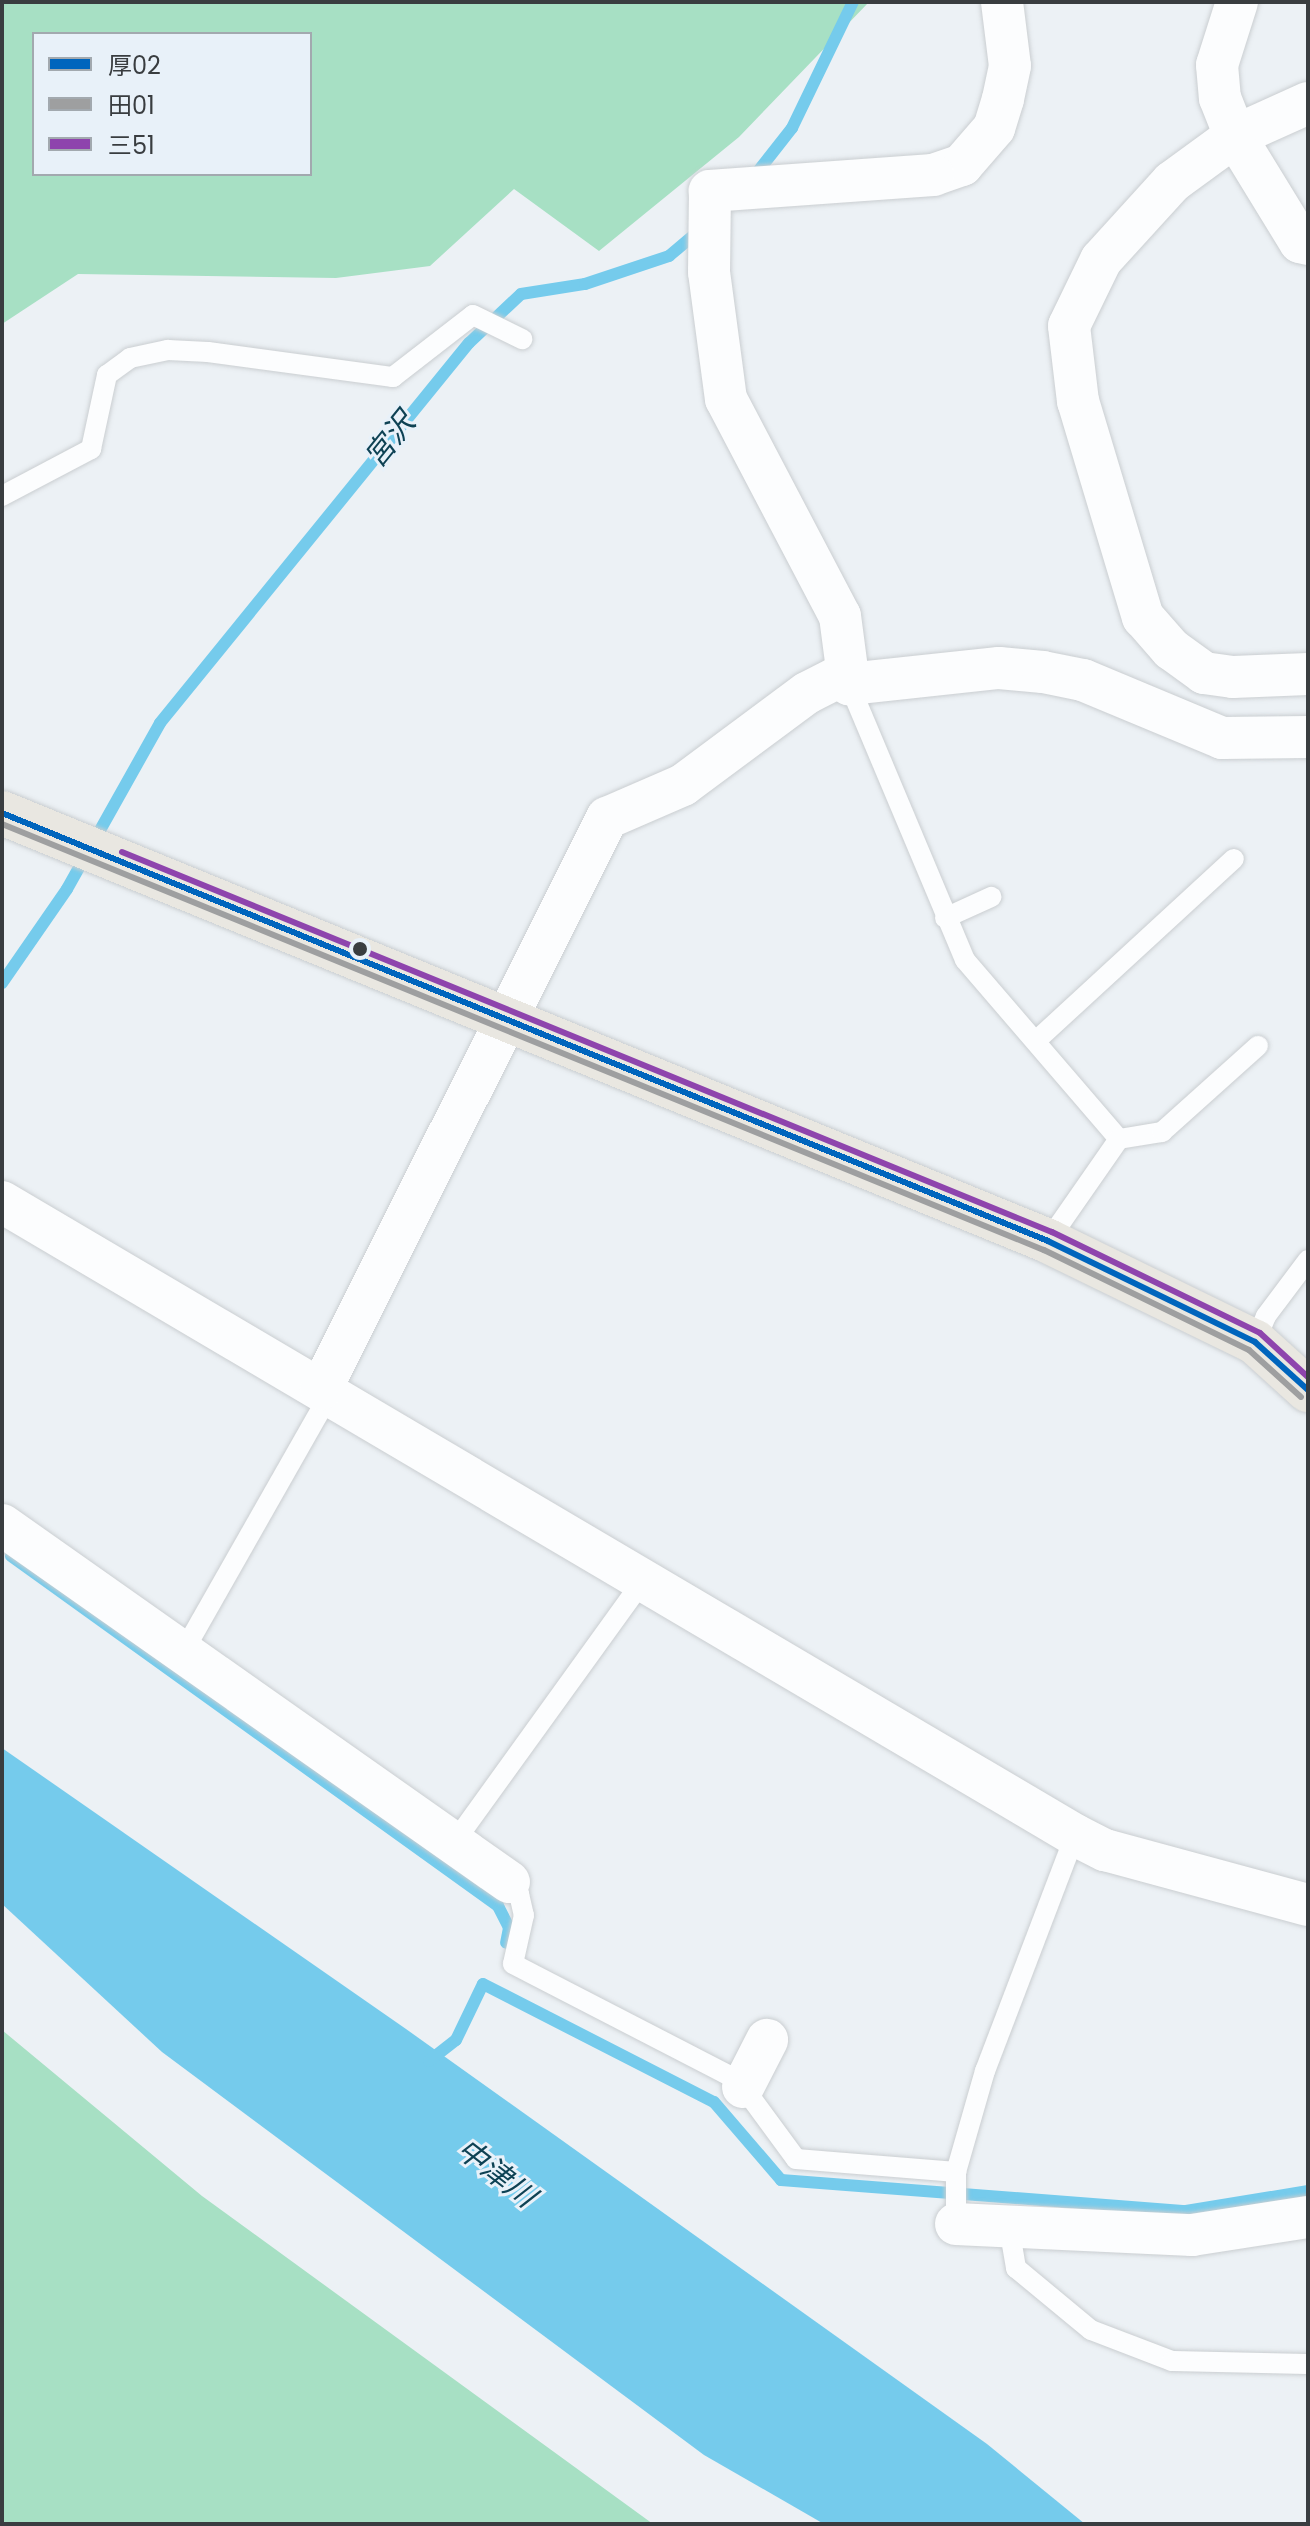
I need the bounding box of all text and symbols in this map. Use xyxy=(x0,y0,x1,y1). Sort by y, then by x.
legend xyxy=(32,32,312,176)
text: 厚02 xyxy=(108,49,161,82)
text: 田01 xyxy=(108,89,155,122)
text: 三51 xyxy=(108,129,155,162)
water label: 宮沢 xyxy=(357,405,423,475)
unlabelled marker xyxy=(352,941,368,957)
water label: 中津川 xyxy=(449,2131,543,2215)

